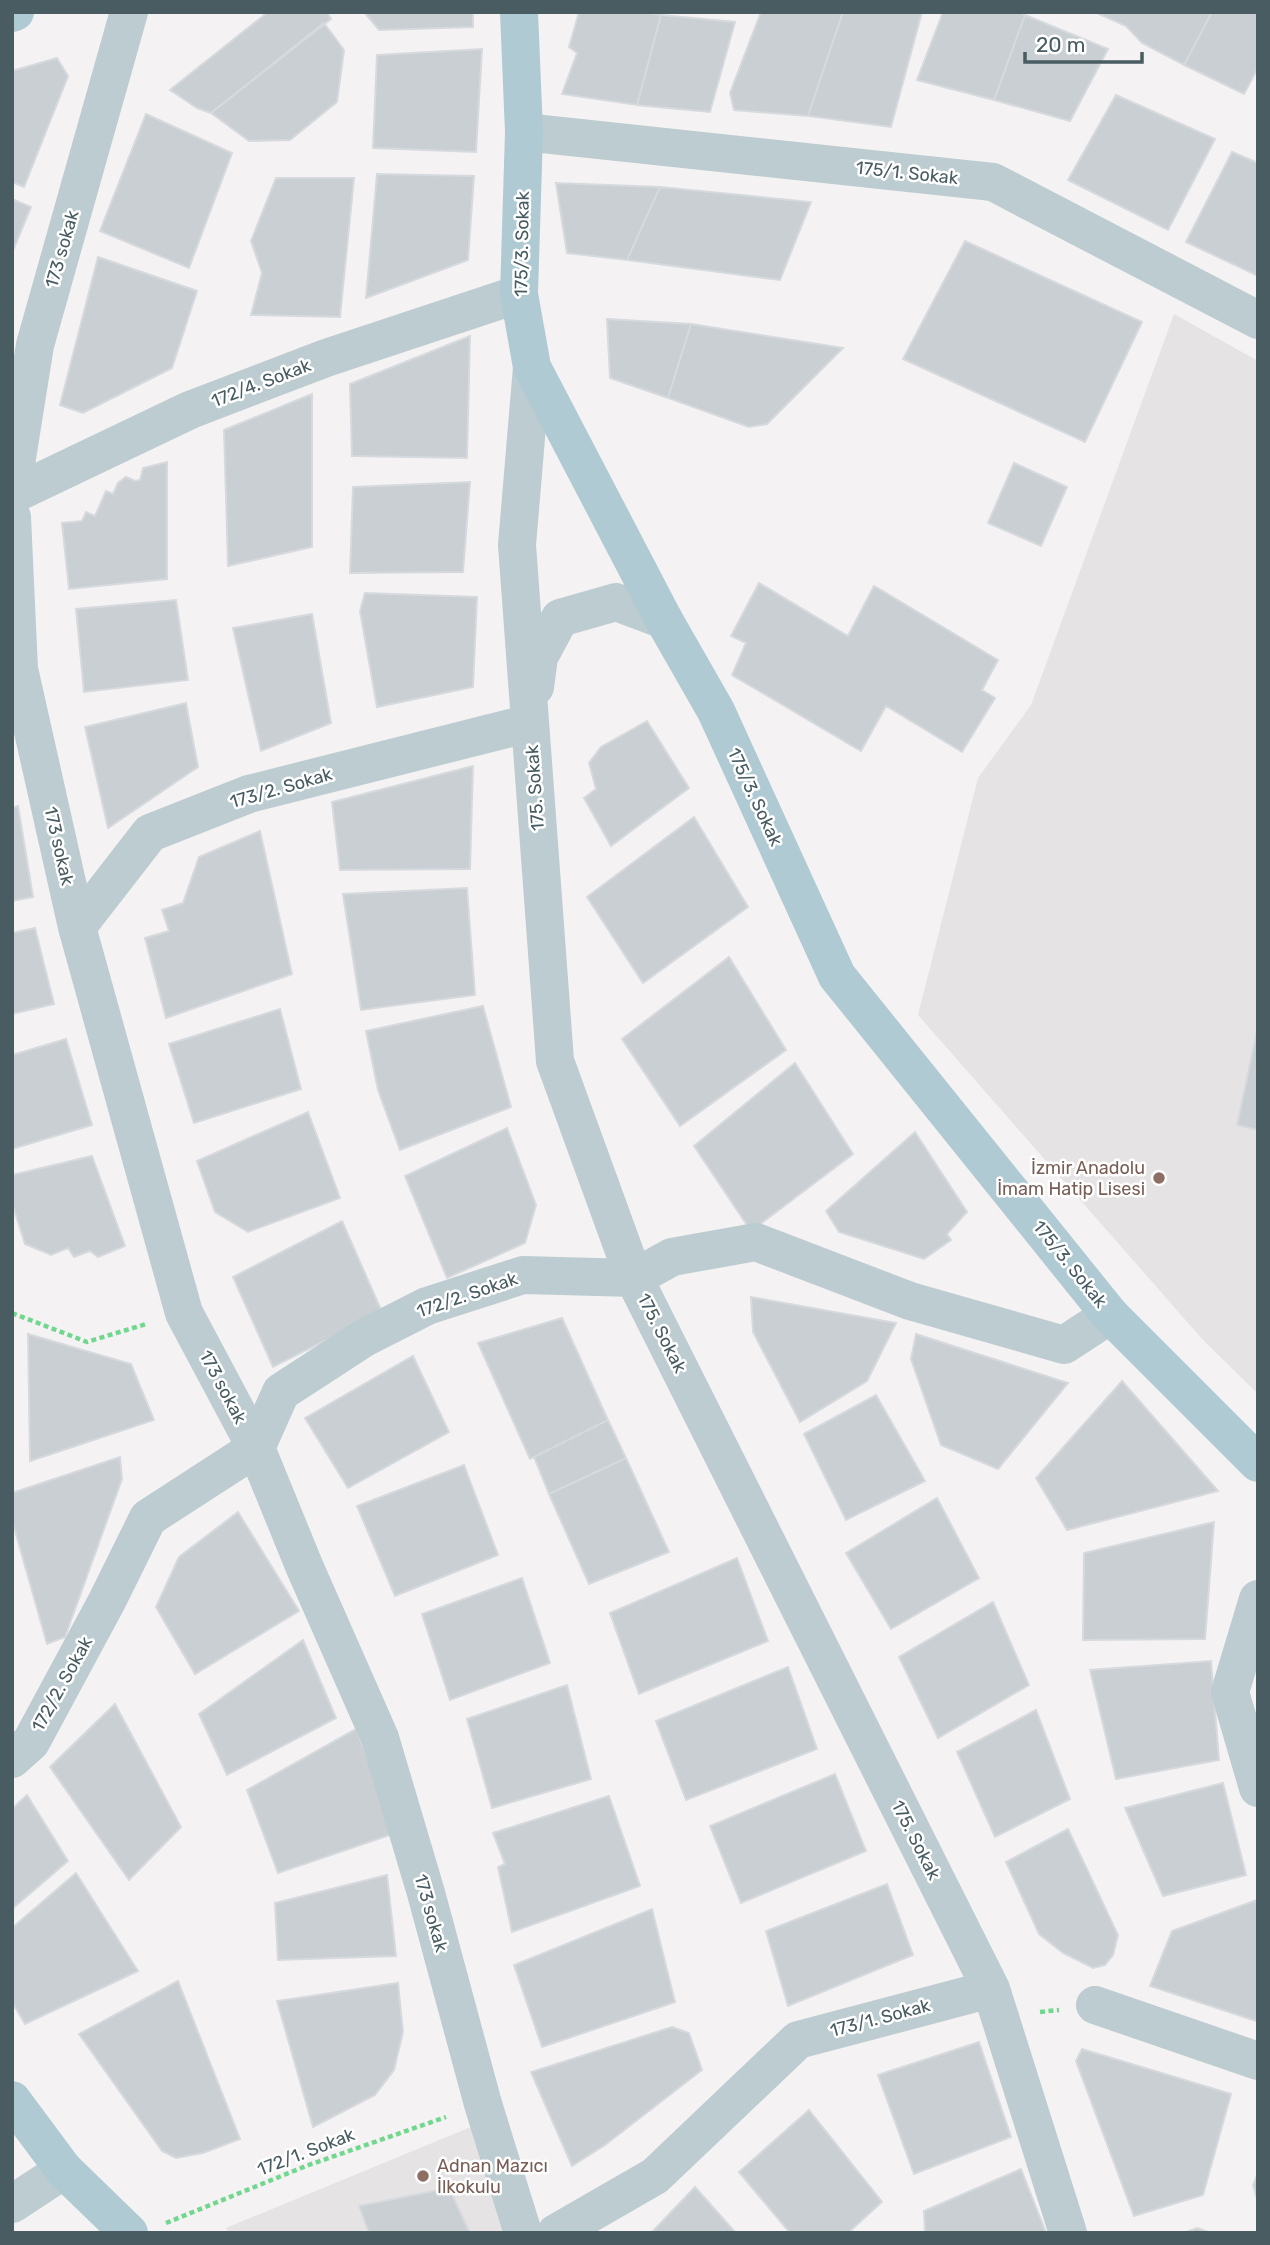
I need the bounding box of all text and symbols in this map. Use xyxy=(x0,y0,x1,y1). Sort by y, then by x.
scale bar xyxy=(1025,21,1142,65)
text: 20 m xyxy=(1036,32,1085,57)
street label: 175/1. Sokak xyxy=(855,157,960,189)
street label: 175/3. Sokak xyxy=(510,190,534,297)
street label: 173 sokak xyxy=(40,207,84,290)
street label: 172/4. Sokak xyxy=(208,354,315,412)
street label: 175. Sokak xyxy=(521,743,549,832)
street label: 175/3. Sokak xyxy=(723,744,788,850)
street label: 173/2. Sokak xyxy=(227,763,335,813)
street label: 173 sokak xyxy=(39,805,79,888)
place label: İzmir Anadolu İmam Hatip Lisesi xyxy=(997,1157,1145,1200)
marker: İzmir Anadolu İmam Hatip Lisesi xyxy=(1151,1170,1167,1186)
street label: 175/3. Sokak xyxy=(1028,1216,1112,1313)
street label: 172/2. Sokak xyxy=(414,1267,521,1323)
street label: 175. Sokak xyxy=(633,1290,692,1377)
street label: 173 sokak xyxy=(195,1347,252,1428)
street label: 172/2. Sokak xyxy=(27,1632,97,1735)
street label: 175. Sokak xyxy=(887,1797,946,1884)
street label: 173 sokak xyxy=(409,1872,453,1955)
street label: 173/1. Sokak xyxy=(828,1994,933,2042)
street label: 172/1. Sokak xyxy=(254,2123,358,2181)
place label: Adnan Mazıcı İlkokulu xyxy=(437,2155,548,2198)
marker: Adnan Mazıcı İlkokulu xyxy=(415,2168,431,2184)

